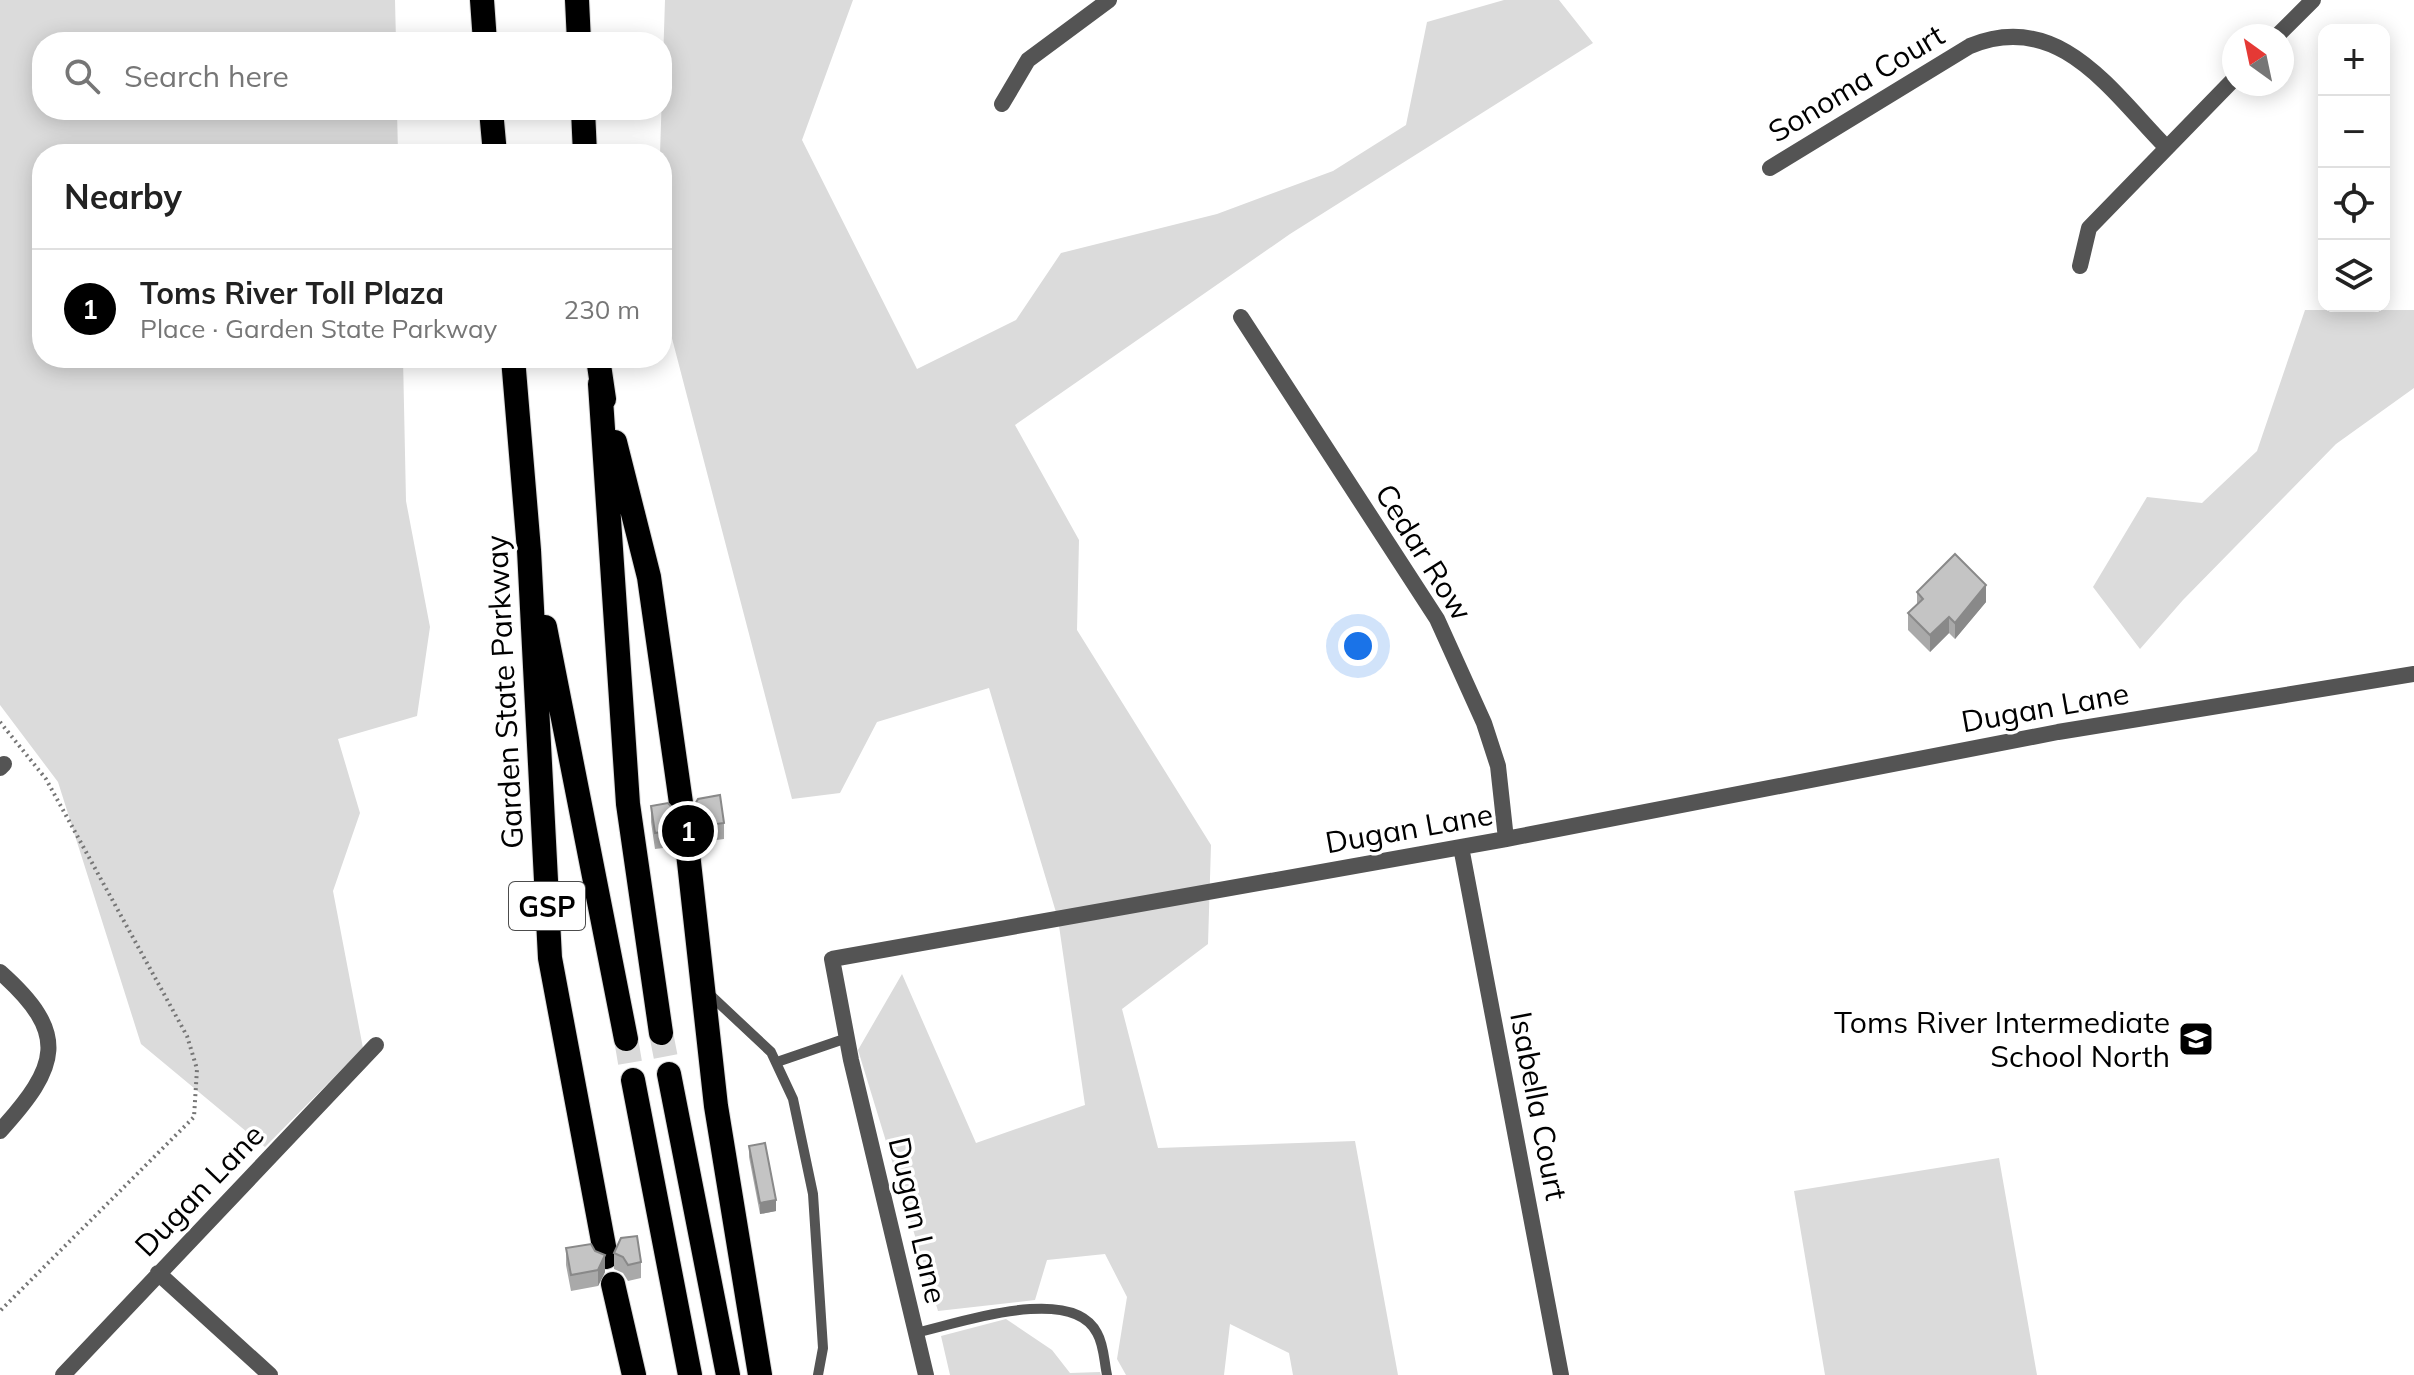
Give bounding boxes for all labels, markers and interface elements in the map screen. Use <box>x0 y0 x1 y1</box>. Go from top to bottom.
street label: Sonoma Court <box>1761 16 1951 150</box>
north arrow <box>2222 24 2294 96</box>
map controls <box>2318 24 2390 312</box>
button: + <box>2318 24 2390 96</box>
search box <box>32 32 672 120</box>
icon: search <box>60 54 104 98</box>
text: Search here <box>124 57 289 95</box>
button: − <box>2318 96 2390 168</box>
button: locate <box>2318 168 2390 240</box>
text: Nearby <box>64 175 182 218</box>
button: layers <box>2318 240 2390 312</box>
text: Toms River Toll Plaza <box>140 274 444 312</box>
text: 1 <box>82 293 98 326</box>
text: 230 m <box>564 293 640 326</box>
text: Place · Garden State Parkway <box>140 312 497 345</box>
street label: Cedar Row <box>1367 477 1481 627</box>
street label: Garden State Parkway <box>477 534 531 850</box>
your location <box>1338 626 1378 666</box>
street label: Dugan Lane <box>1958 674 2132 740</box>
street label: Dugan Lane <box>1322 795 1496 861</box>
pin: 1 <box>662 801 714 861</box>
road number: GSP <box>509 882 585 930</box>
place label: Toms River Intermediate School North <box>1834 1003 2170 1075</box>
street label: Isabella Court <box>1502 1009 1576 1203</box>
school or university icon: Toms River Intermediate School North <box>2177 1020 2215 1058</box>
street label: Dugan Lane <box>126 1116 272 1264</box>
street label: Dugan Lane <box>880 1133 956 1307</box>

